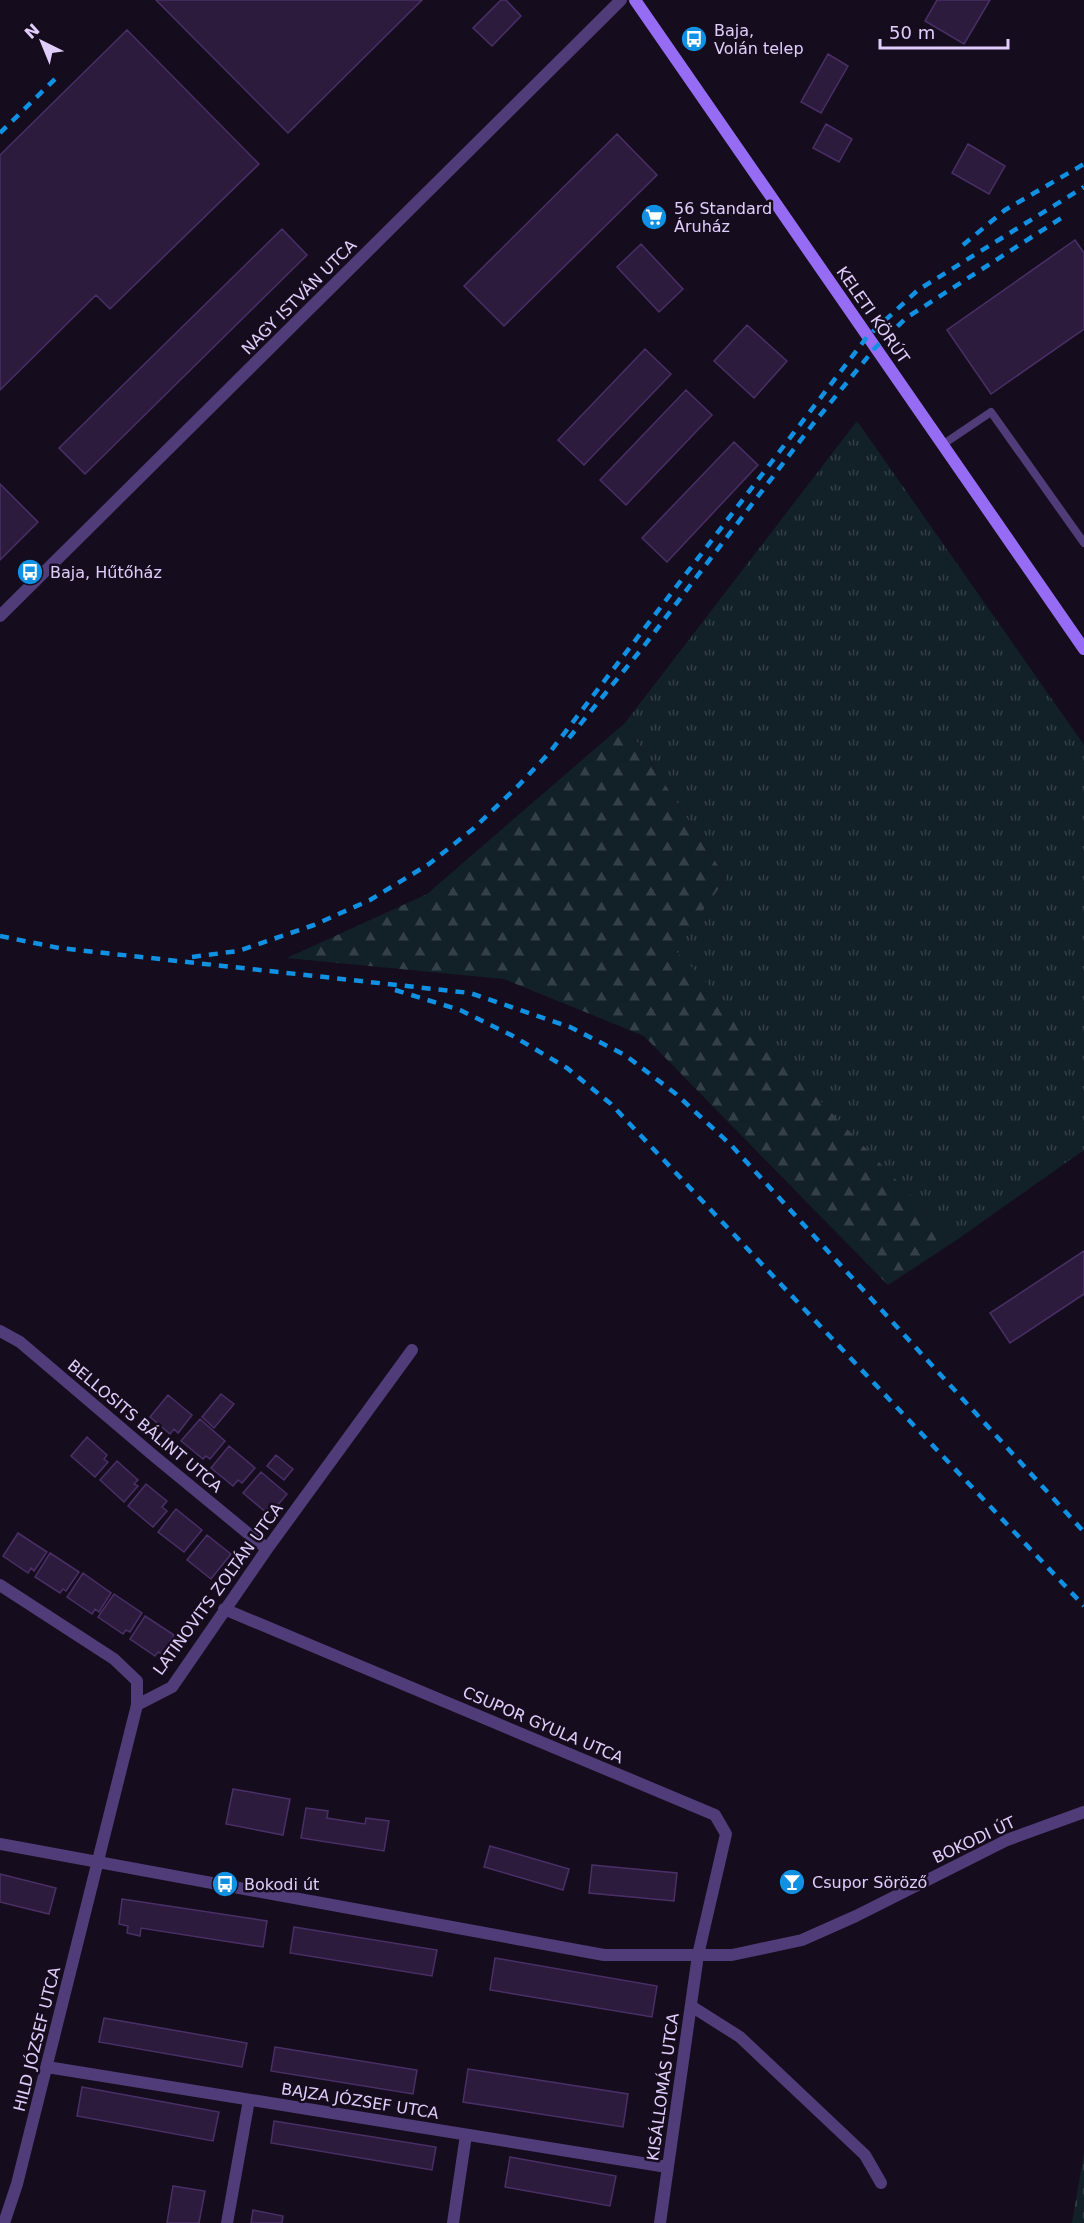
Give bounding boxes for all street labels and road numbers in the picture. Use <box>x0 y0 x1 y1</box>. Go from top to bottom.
street label: NAGY ISTVÁN UTCA <box>238 236 360 358</box>
street label: KELETI KÖRÚT <box>833 263 914 367</box>
street label: BELLOSITS BÁLINT UTCA <box>64 1356 226 1496</box>
street label: LATINOVITS ZOLTÁN UTCA <box>149 1499 287 1679</box>
street label: CSUPOR GYULA UTCA <box>460 1683 626 1767</box>
street label: BOKODI ÚT <box>930 1812 1019 1867</box>
street label: HILD JÓZSEF UTCA <box>10 1965 64 2113</box>
street label: KISÁLLOMÁS UTCA <box>643 2012 683 2162</box>
street label: BAJZA JÓZSEF UTCA <box>280 2079 440 2123</box>

